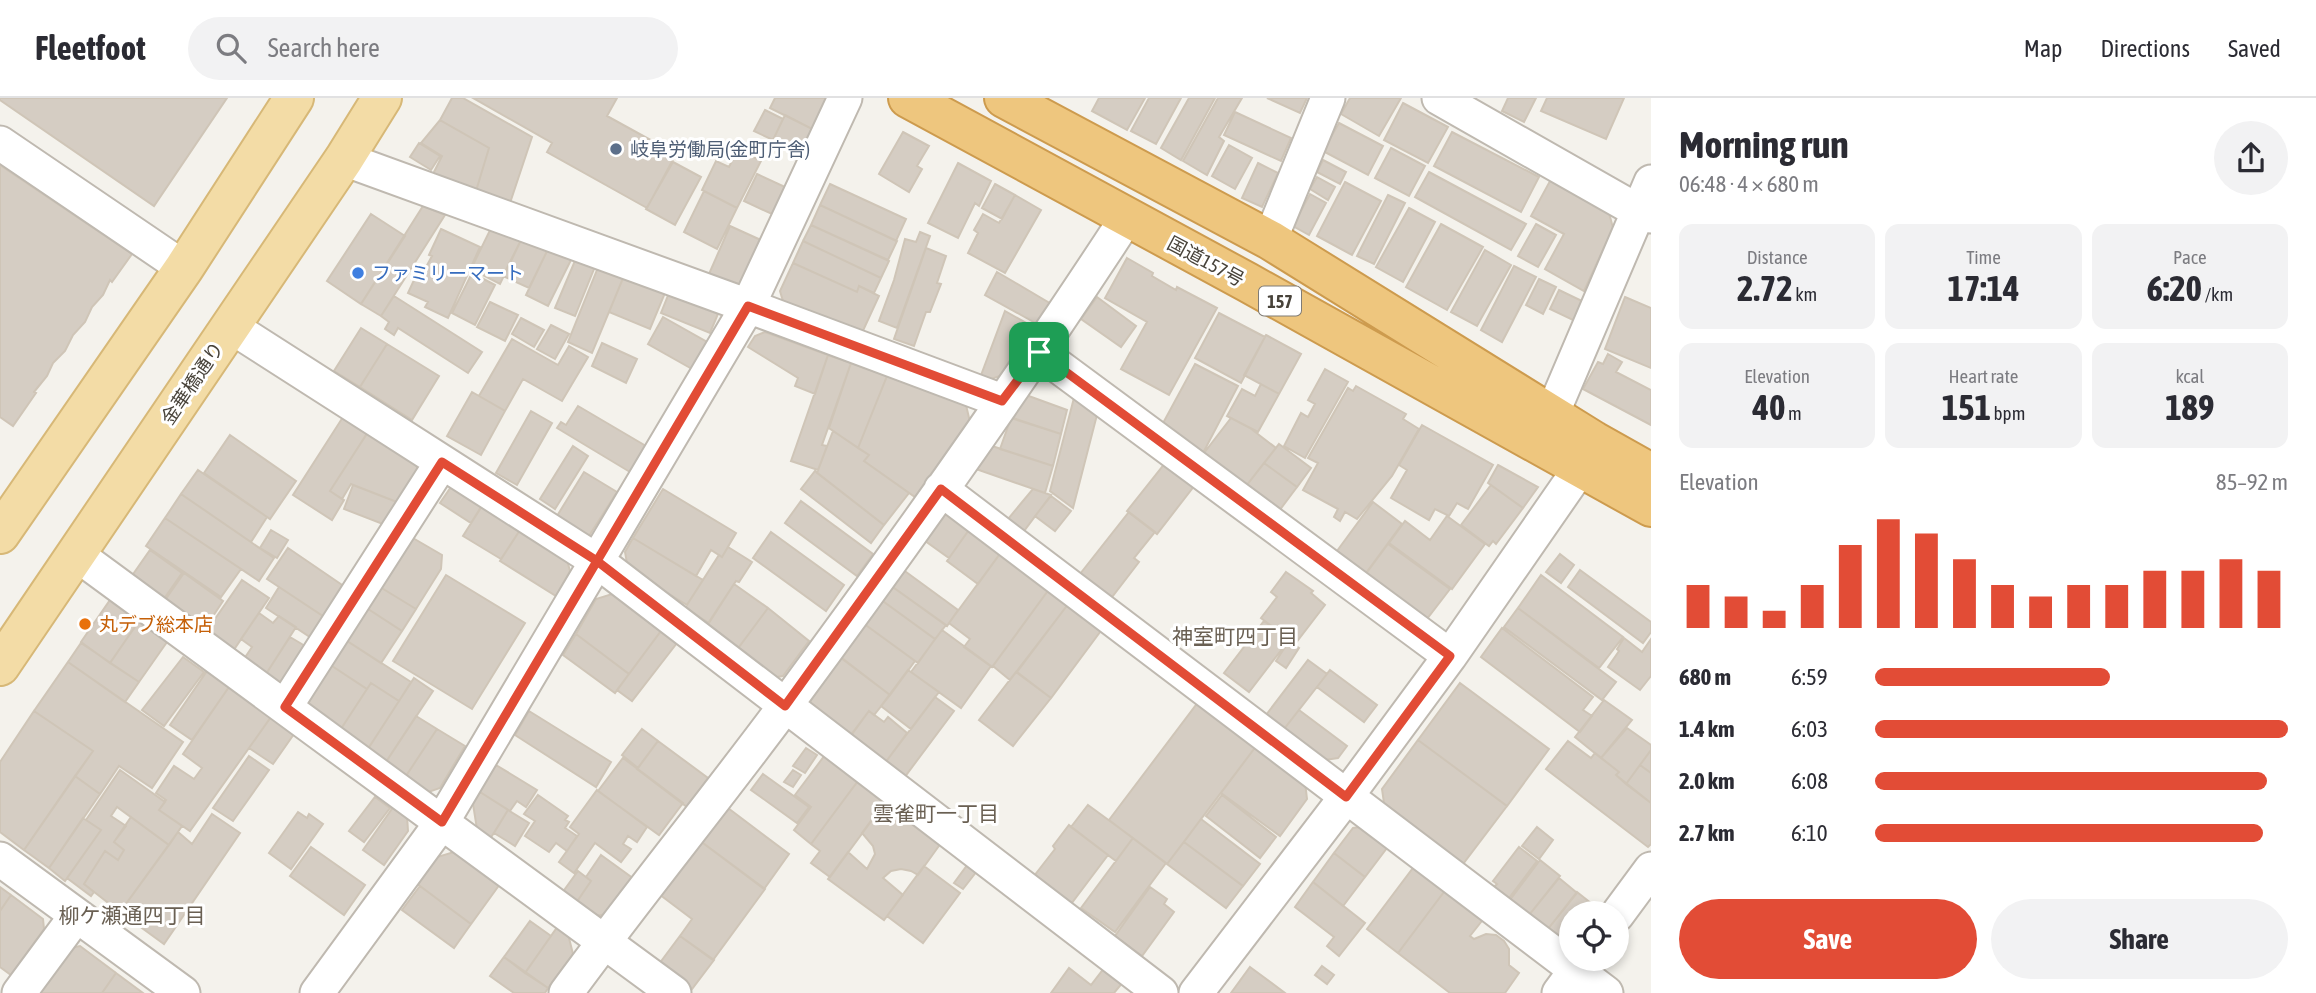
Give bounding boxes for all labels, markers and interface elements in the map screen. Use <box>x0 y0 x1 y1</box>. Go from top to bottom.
search box <box>188 17 678 80</box>
text: Fleetfoot <box>35 29 146 67</box>
icon: search <box>212 29 250 67</box>
text: Search here <box>268 33 380 63</box>
text: Map <box>2024 35 2062 62</box>
text: Directions <box>2100 35 2190 62</box>
text: Saved <box>2228 35 2281 62</box>
button: share <box>2214 121 2288 195</box>
text: Morning run <box>1679 123 1849 166</box>
place label: 岐阜労働局(金町庁舎) <box>630 138 810 160</box>
marker: 岐阜労働局(金町庁舎) <box>608 141 624 157</box>
text: 06:48 · 4 × 680 m <box>1679 171 1819 197</box>
street label: 国道157号 <box>1164 232 1248 290</box>
text: Distance <box>1747 246 1808 268</box>
text: Time <box>1966 246 2001 268</box>
text: Pace <box>2173 246 2207 268</box>
place label: ファミリーマート <box>372 262 524 284</box>
marker: ファミリーマート <box>350 265 366 281</box>
text: 2.72 <box>1737 268 1793 308</box>
text: 17:14 <box>1947 268 2020 308</box>
text: 6:20 <box>2146 268 2202 308</box>
text: km <box>1793 283 1817 305</box>
text: /km <box>2202 283 2233 305</box>
road number: 157 <box>1259 286 1301 316</box>
pin <box>1009 322 1069 382</box>
icon: arrive <box>1020 333 1058 371</box>
street label: 金華橋通り <box>156 337 228 429</box>
text: Elevation <box>1744 365 1810 387</box>
text: Heart rate <box>1949 365 2018 387</box>
text: kcal <box>2175 365 2204 387</box>
text: 40 <box>1753 387 1785 427</box>
text: 151 <box>1942 387 1991 427</box>
text: 189 <box>2165 387 2215 427</box>
text: m <box>1785 402 1802 424</box>
text: bpm <box>1991 402 2025 424</box>
text: Elevation <box>1679 469 1759 495</box>
text: 85–92 m <box>2216 469 2288 495</box>
place label: 丸デブ総本店 <box>99 613 213 635</box>
marker: 丸デブ総本店 <box>77 616 93 632</box>
district label: 神室町四丁目 <box>1172 624 1298 648</box>
text: 680 m <box>1679 664 1731 690</box>
text: 6:59 <box>1791 664 1828 690</box>
text: 1.4 km <box>1679 716 1735 742</box>
text: 6:03 <box>1791 716 1828 742</box>
text: 2.0 km <box>1679 768 1735 794</box>
text: 6:08 <box>1791 768 1828 794</box>
district label: 雲雀町一丁目 <box>873 801 999 825</box>
text: 2.7 km <box>1679 820 1735 846</box>
text: 6:10 <box>1791 820 1828 846</box>
button: Save <box>1679 899 1977 979</box>
button: Share <box>1991 899 2288 979</box>
map controls <box>1559 901 1629 971</box>
button: locate <box>1559 901 1629 971</box>
district label: 柳ケ瀬通四丁目 <box>59 903 206 927</box>

